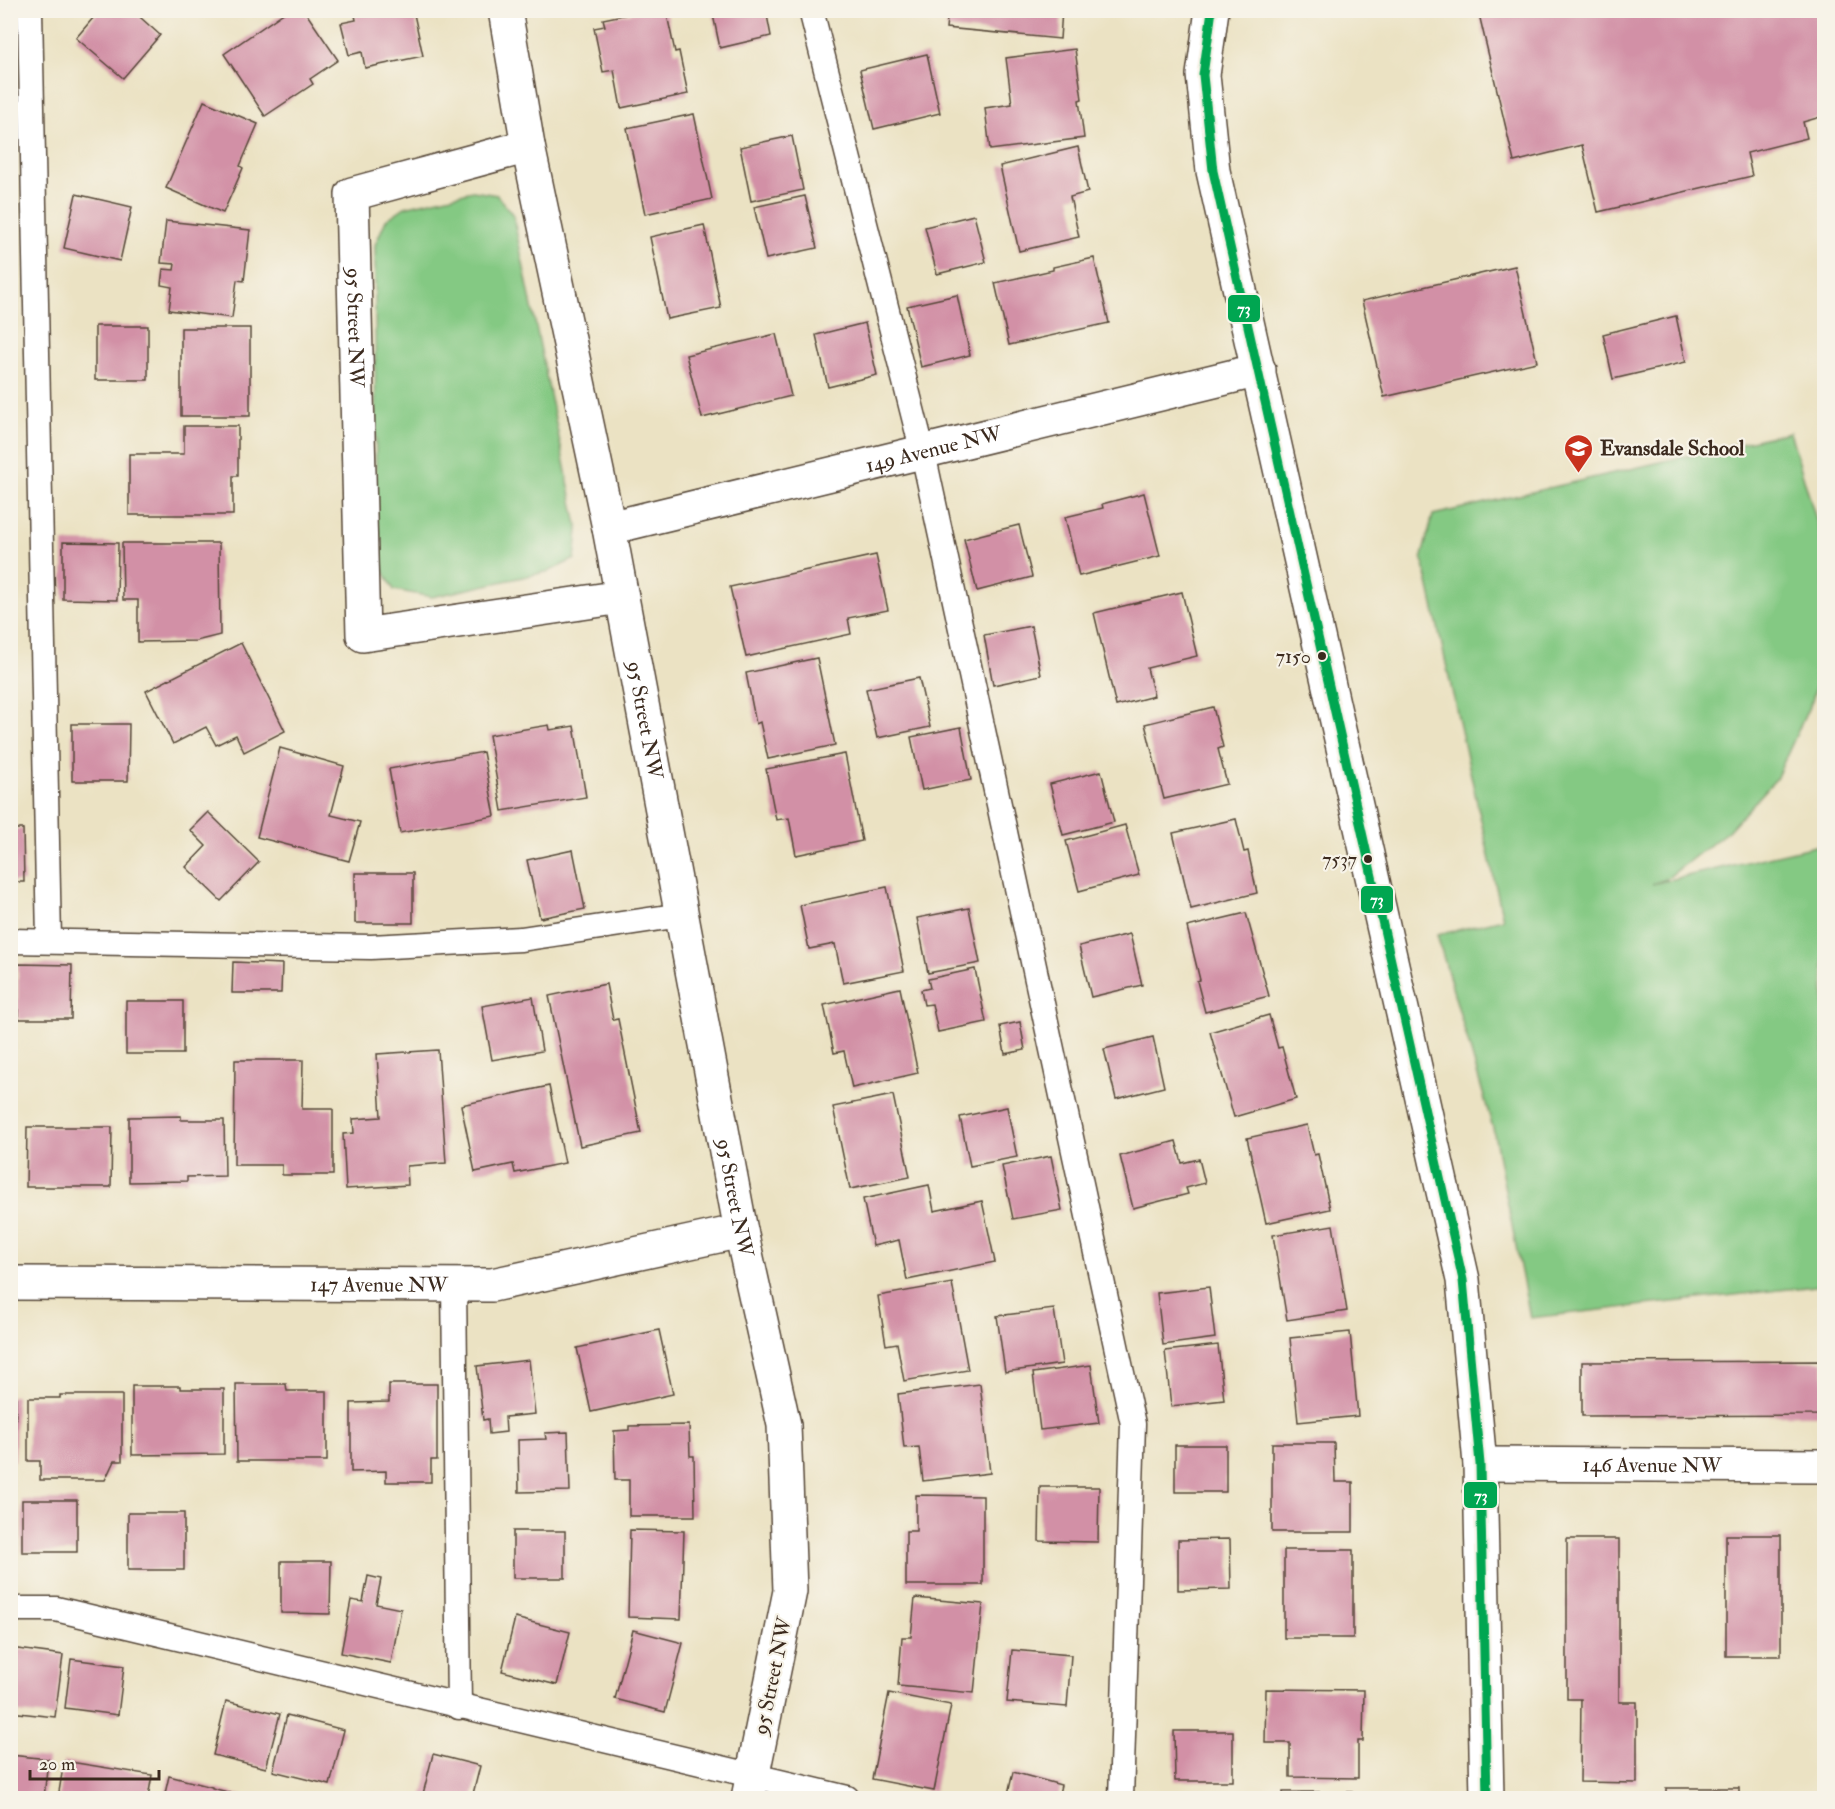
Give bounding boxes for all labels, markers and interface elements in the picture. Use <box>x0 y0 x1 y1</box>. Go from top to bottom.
street label: 95 Street NW <box>340 265 370 388</box>
line badge: 73 <box>1227 294 1261 323</box>
text: 73 <box>1237 299 1251 319</box>
street label: 149 Avenue NW <box>863 419 1005 479</box>
school or university icon: Evansdale School <box>1563 432 1595 474</box>
place label: Evansdale School <box>1600 435 1745 462</box>
place label: 7150 <box>1276 644 1311 669</box>
marker: 7150 <box>1316 650 1328 662</box>
street label: 95 Street NW <box>620 657 670 782</box>
place label: 7537 <box>1322 847 1357 872</box>
marker: 7537 <box>1362 853 1374 865</box>
line badge: 73 <box>1360 885 1394 914</box>
text: 73 <box>1370 890 1384 910</box>
street label: 95 Street NW <box>710 1135 760 1260</box>
street label: 147 Avenue NW <box>310 1271 449 1298</box>
street label: 146 Avenue NW <box>1582 1451 1722 1479</box>
line badge: 73 <box>1463 1481 1498 1509</box>
text: 73 <box>1474 1486 1488 1506</box>
street label: 95 Street NW <box>747 1614 799 1739</box>
scale bar <box>30 1743 159 1781</box>
text: 20 m <box>39 1753 75 1776</box>

